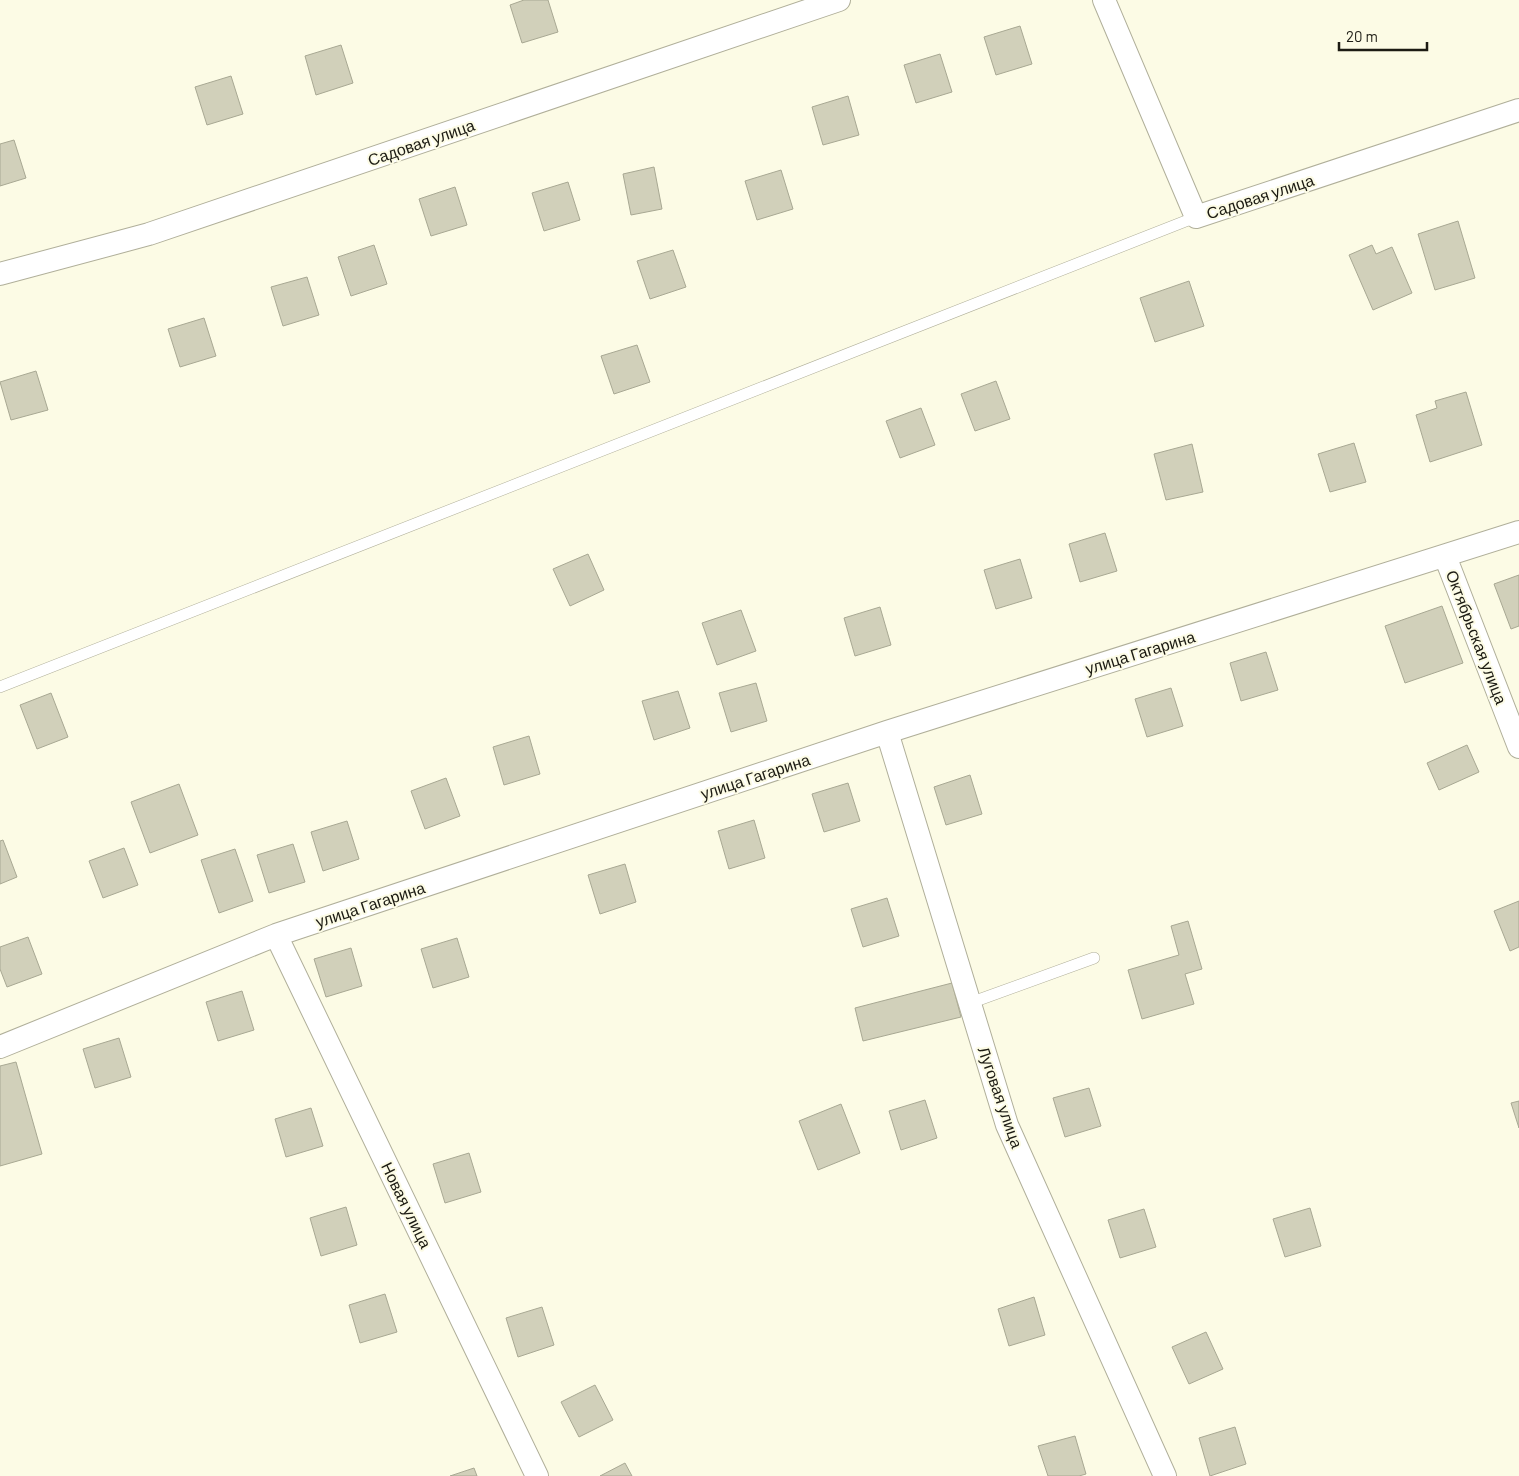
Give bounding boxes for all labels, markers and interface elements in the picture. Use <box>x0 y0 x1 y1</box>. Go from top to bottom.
scale bar <box>1339 20 1426 52</box>
text: 20 m <box>1346 27 1378 45</box>
street label: Садовая улица <box>365 115 477 169</box>
street label: Садовая улица <box>1204 170 1316 222</box>
street label: Октябрьская улица <box>1443 567 1511 707</box>
street label: улица Гагарина <box>1083 626 1197 678</box>
street label: улица Гагарина <box>698 749 812 803</box>
street label: улица Гагарина <box>313 877 427 931</box>
street label: Луговая улица <box>975 1044 1027 1150</box>
street label: Новая улица <box>378 1159 436 1251</box>

